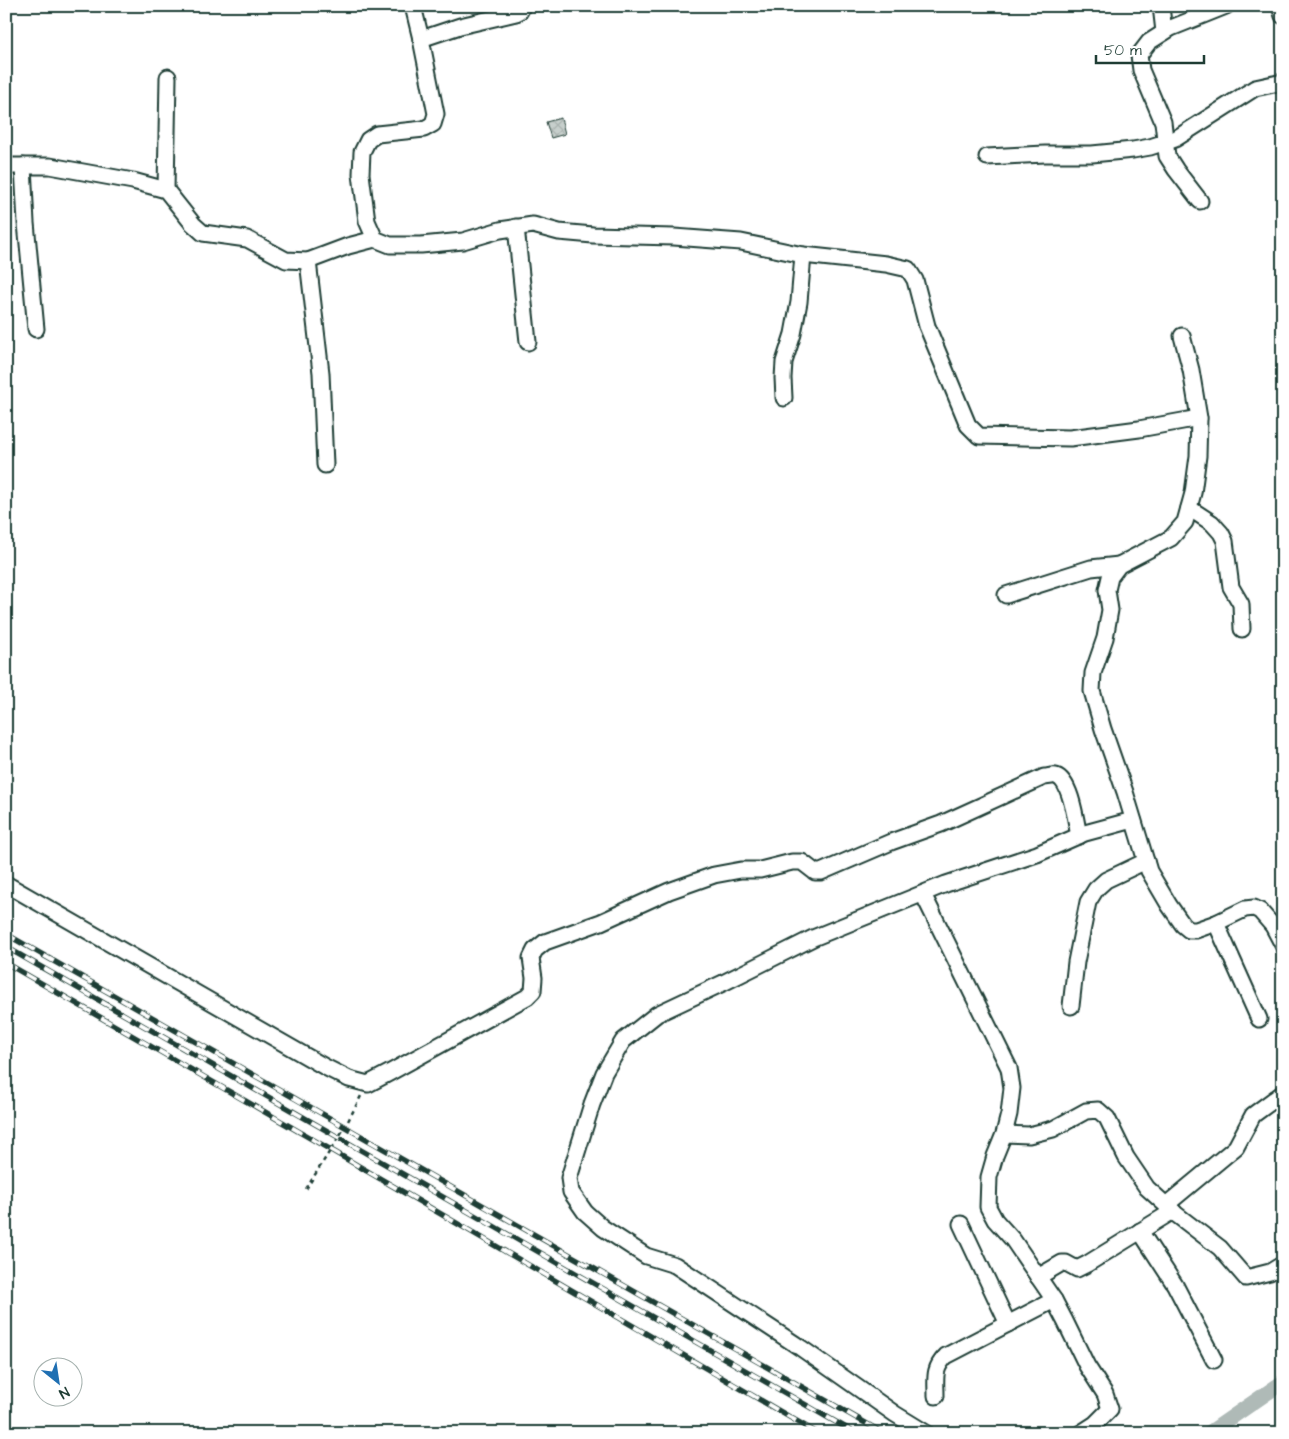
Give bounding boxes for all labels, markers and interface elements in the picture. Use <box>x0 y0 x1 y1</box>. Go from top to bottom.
scale bar <box>1096 32 1204 64</box>
text: 50 m <box>1104 40 1142 61</box>
north arrow <box>32 1356 82 1406</box>
text: N <box>55 1382 73 1403</box>

